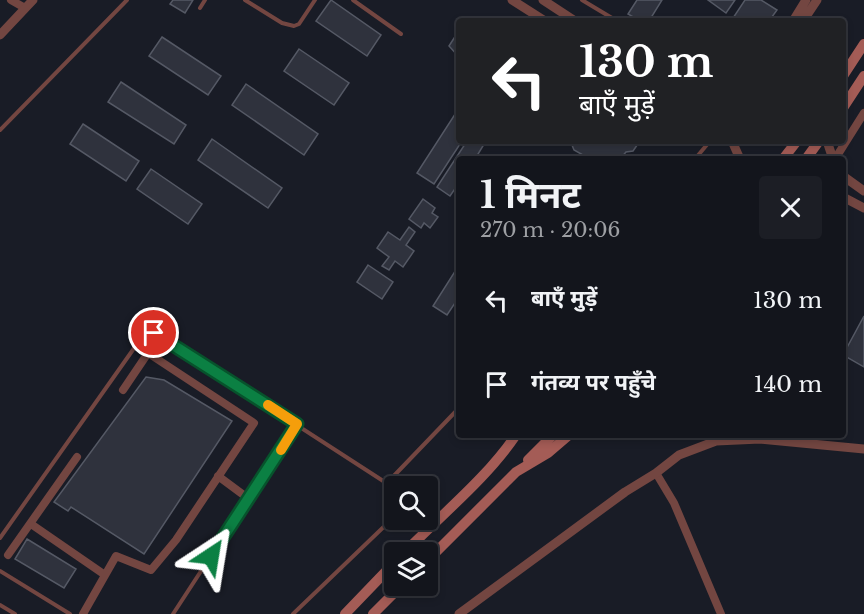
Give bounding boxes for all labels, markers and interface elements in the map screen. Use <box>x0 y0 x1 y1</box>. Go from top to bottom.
text: 130 m <box>579 36 713 88</box>
icon: left <box>480 42 558 120</box>
text: बाएँ मुड़ें <box>579 88 655 121</box>
text: 1 मिनट <box>480 173 581 218</box>
button: close <box>759 176 822 239</box>
text: 270 m · 20:06 <box>480 218 620 242</box>
icon: left <box>480 284 513 317</box>
text: बाएँ मुड़ें <box>531 285 597 312</box>
text: 130 m <box>753 287 822 314</box>
pin <box>128 307 179 358</box>
icon: arrive <box>137 316 170 349</box>
icon: arrive <box>480 368 513 401</box>
text: गंतव्य पर पहुँचे <box>531 369 656 396</box>
text: 140 m <box>754 371 822 398</box>
map controls <box>384 476 438 596</box>
button: search <box>384 476 438 530</box>
position arrow <box>179 524 243 588</box>
button: layers <box>384 542 438 596</box>

